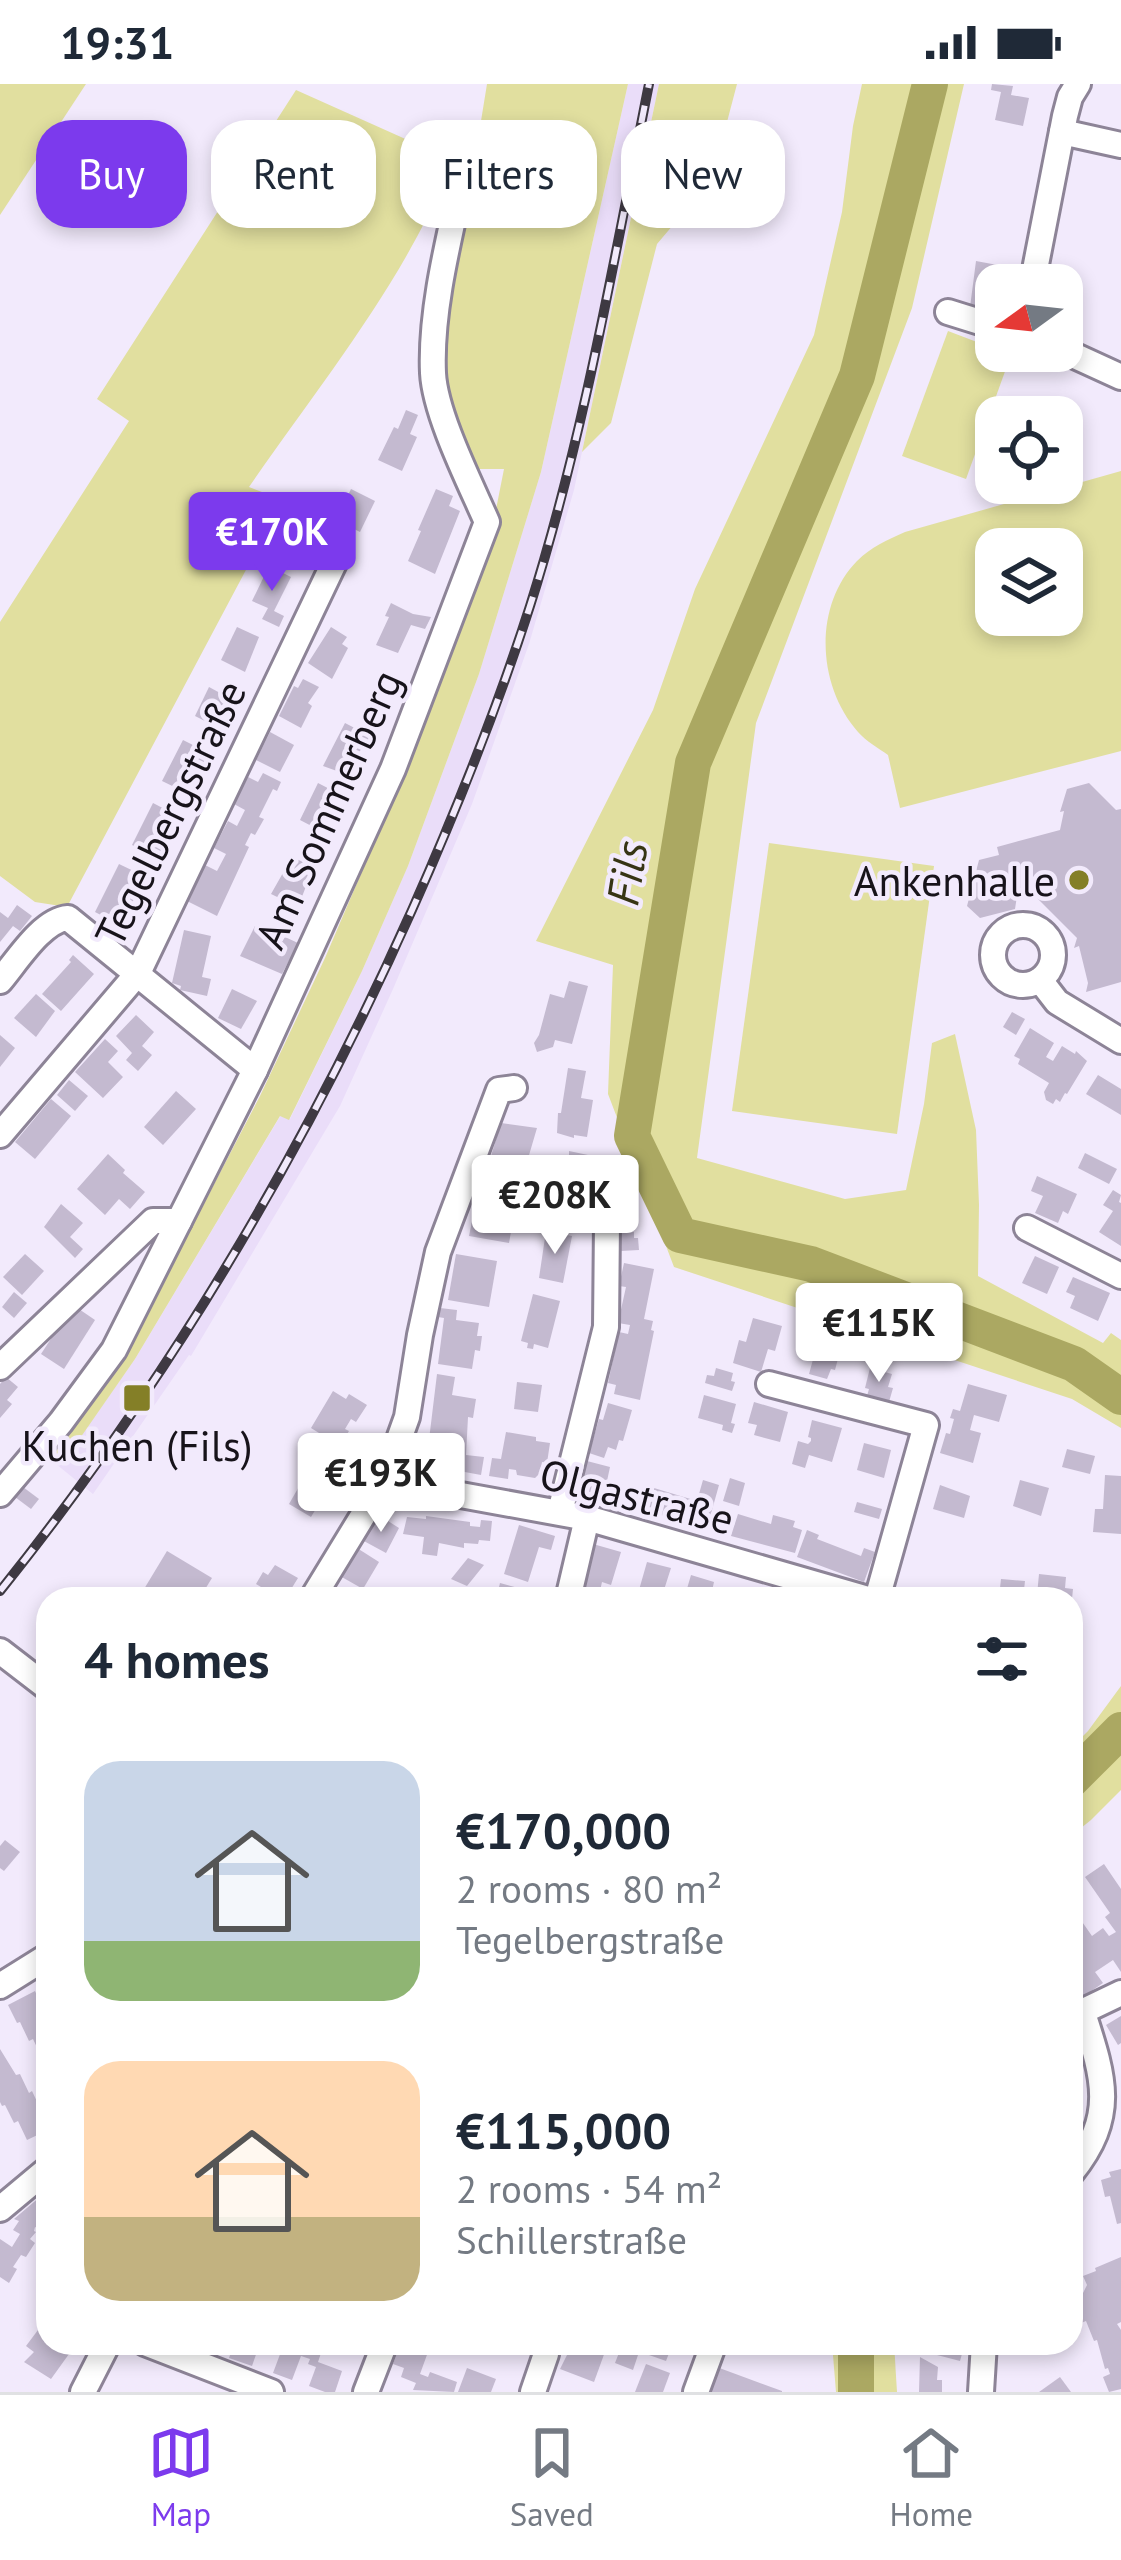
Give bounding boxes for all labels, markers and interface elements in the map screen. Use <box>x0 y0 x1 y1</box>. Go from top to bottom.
text: 19:31 <box>60 13 174 71</box>
chip: Buy <box>36 120 187 228</box>
chip: Rent <box>211 120 376 228</box>
chip: Filters <box>400 120 597 228</box>
chip: New <box>621 120 785 228</box>
north arrow <box>975 264 1083 372</box>
map controls <box>975 264 1083 636</box>
button: locate <box>975 396 1083 504</box>
pin: €170K <box>188 492 356 594</box>
text: €170K <box>216 505 328 556</box>
button: layers <box>975 528 1083 636</box>
street label: Am Sommerberg <box>242 661 414 957</box>
street label: Tegelbergstraße <box>82 671 258 955</box>
water label: Fils <box>592 837 660 909</box>
place label: Ankenhalle <box>854 853 1055 908</box>
marker: Ankenhalle <box>1066 867 1092 893</box>
pin: €208K <box>471 1155 639 1257</box>
text: €208K <box>499 1168 611 1219</box>
pin: €115K <box>795 1283 963 1385</box>
text: €115K <box>823 1296 935 1347</box>
marker: Kuchen (Fils) <box>121 1382 153 1414</box>
place label: Kuchen (Fils) <box>22 1418 252 1473</box>
pin: €193K <box>297 1433 465 1535</box>
street label: Olgastraße <box>534 1445 740 1547</box>
text: €193K <box>325 1446 437 1497</box>
text: 4 homes <box>84 1626 270 1692</box>
icon: filters <box>969 1626 1035 1692</box>
text: €170,000 <box>456 1797 671 1863</box>
icon: home <box>180 1809 324 1953</box>
text: 2 rooms · 80 m² <box>456 1863 722 1914</box>
text: Tegelbergstraße <box>456 1914 724 1965</box>
text: €115,000 <box>456 2097 671 2163</box>
icon: home <box>180 2109 324 2253</box>
text: 2 rooms · 54 m² <box>456 2163 722 2214</box>
text: Schillerstraße <box>456 2214 687 2265</box>
tab: Map <box>148 2420 214 2535</box>
tab: Saved <box>510 2420 594 2535</box>
tab: Home <box>890 2420 973 2535</box>

